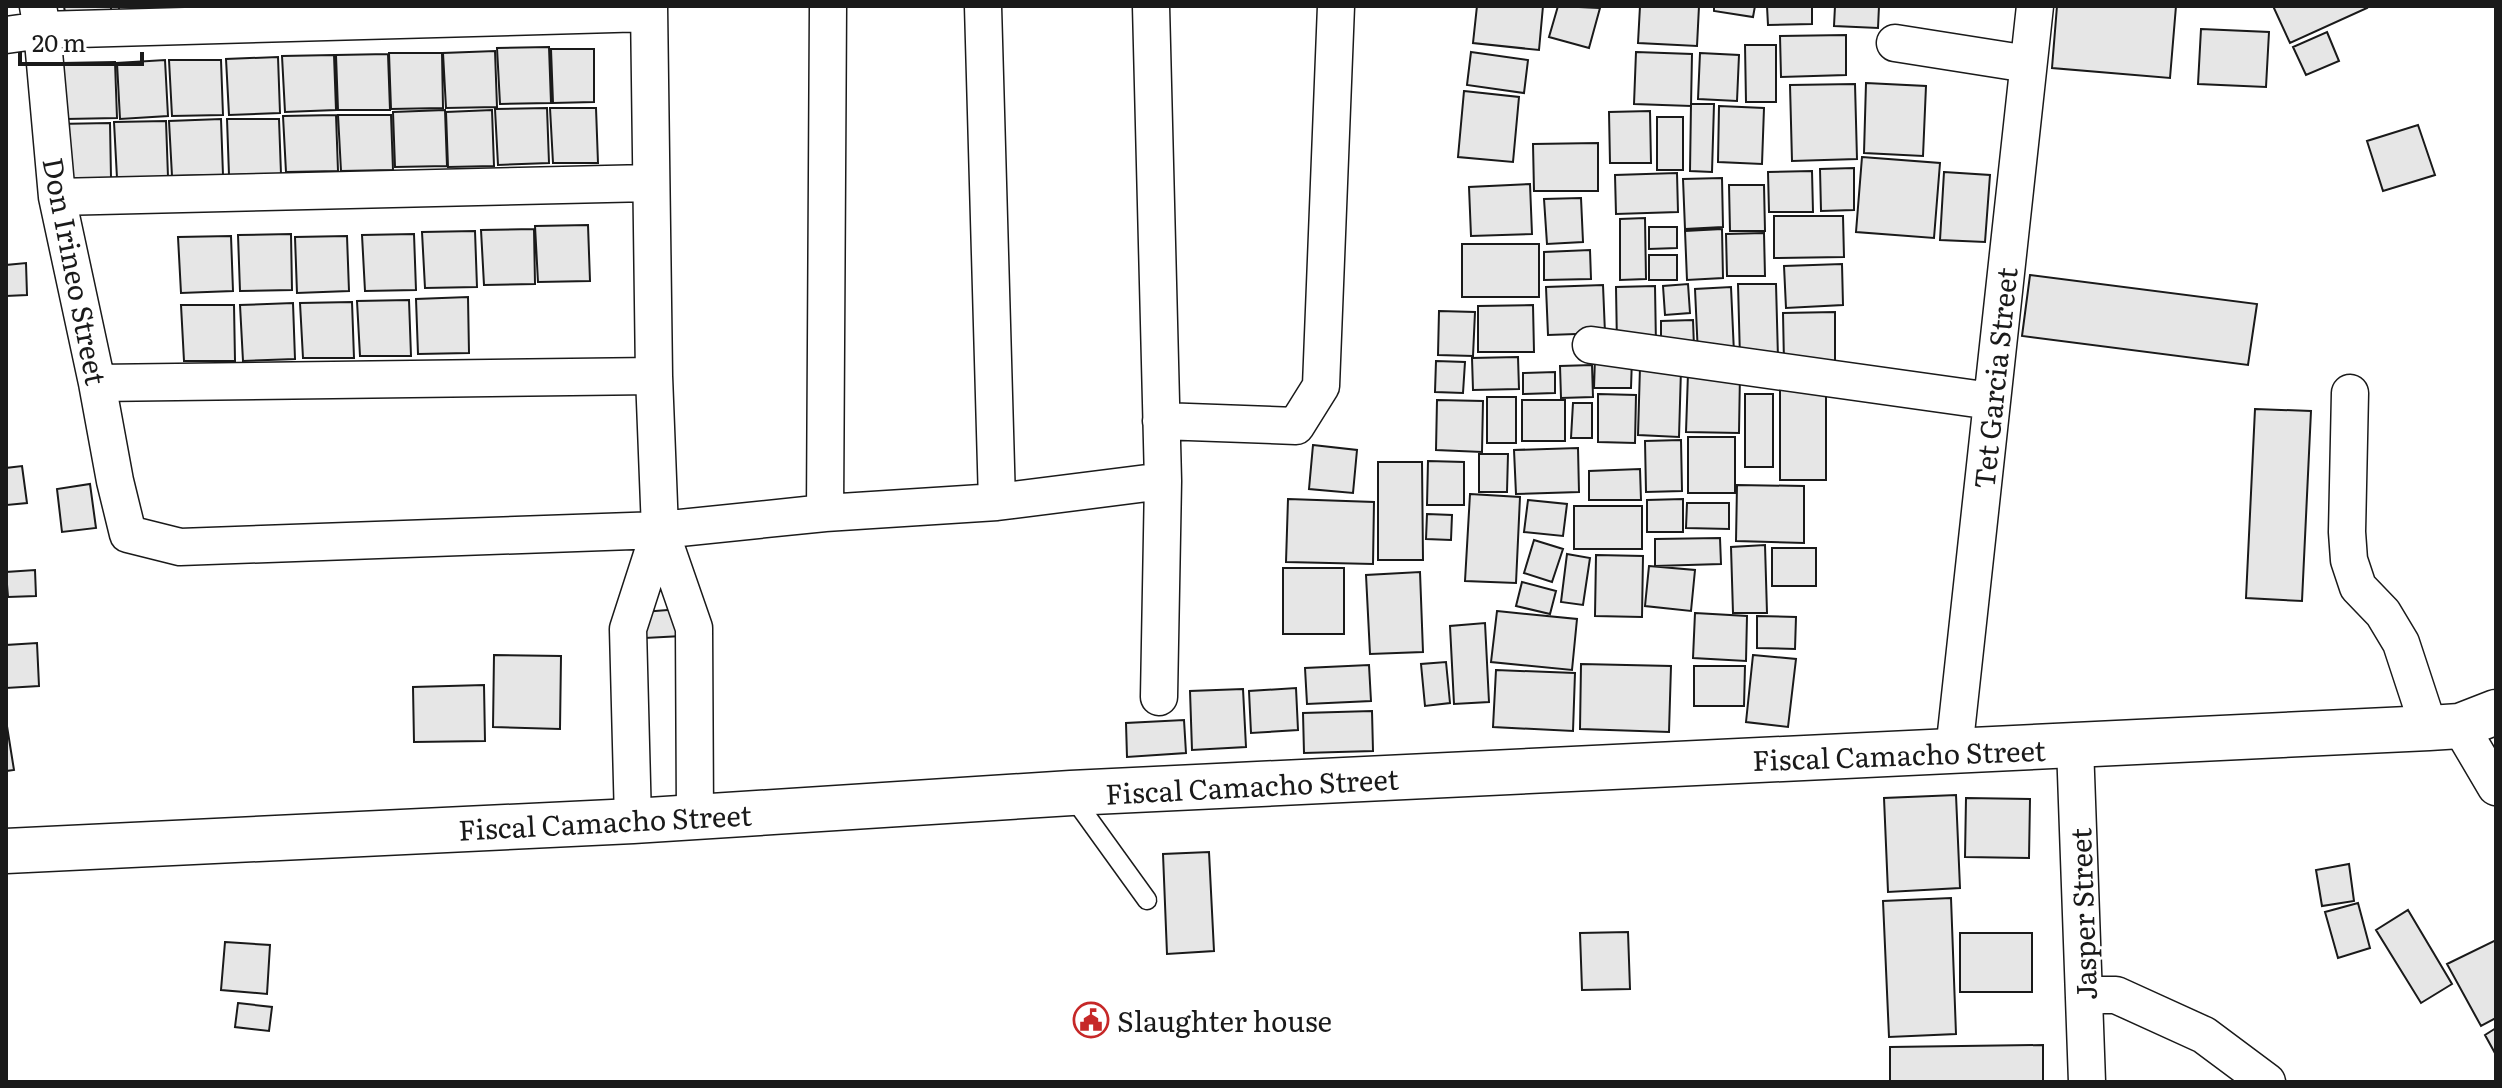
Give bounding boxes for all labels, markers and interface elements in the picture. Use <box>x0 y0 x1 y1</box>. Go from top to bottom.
scale bar <box>20 16 142 66</box>
text: 20 m <box>32 24 86 59</box>
street label: Don Irineo Street <box>33 154 119 389</box>
street label: Tet Garcia Street <box>1961 264 2027 491</box>
street label: Fiscal Camacho Street <box>1752 728 2047 780</box>
street label: Fiscal Camacho Street <box>1104 756 1400 814</box>
street label: Fiscal Camacho Street <box>457 792 753 850</box>
street label: Jasper Street <box>2058 826 2106 1001</box>
place label: Slaughter house <box>1117 999 1332 1041</box>
public building icon: Slaughter house <box>1072 1001 1110 1039</box>

